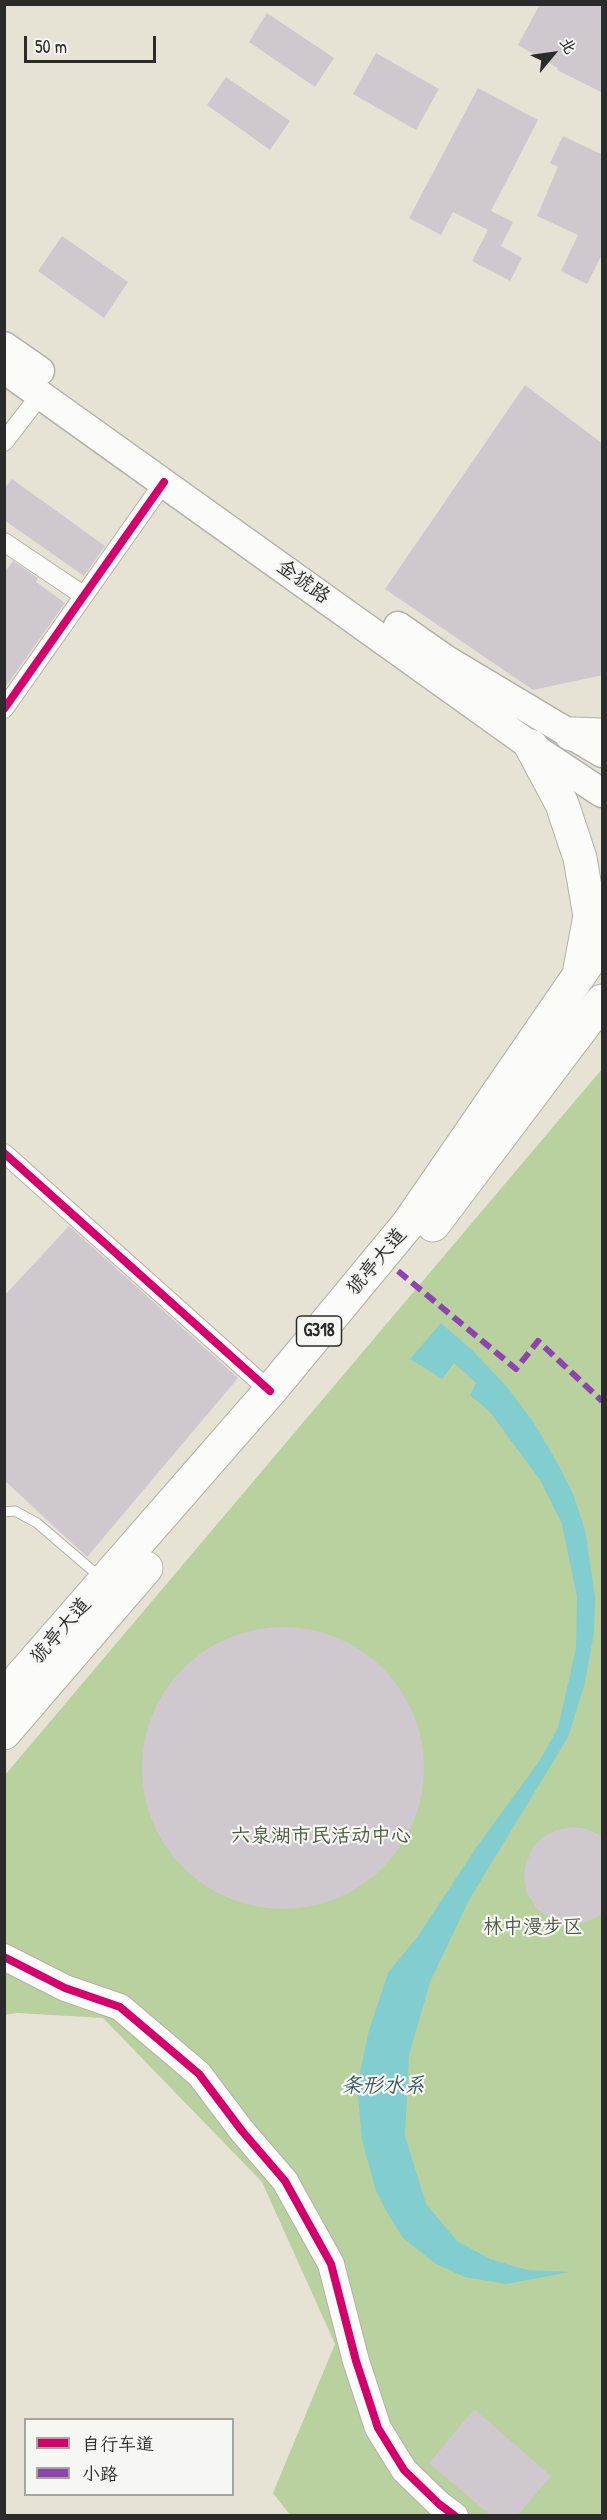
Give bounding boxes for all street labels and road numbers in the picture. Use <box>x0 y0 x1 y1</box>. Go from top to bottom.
street label: 金猇路 <box>272 555 334 609</box>
street label: 猇亭大道 <box>342 1224 412 1300</box>
road number: G318 <box>296 1316 342 1346</box>
street label: 猇亭大道 <box>26 1593 96 1669</box>

